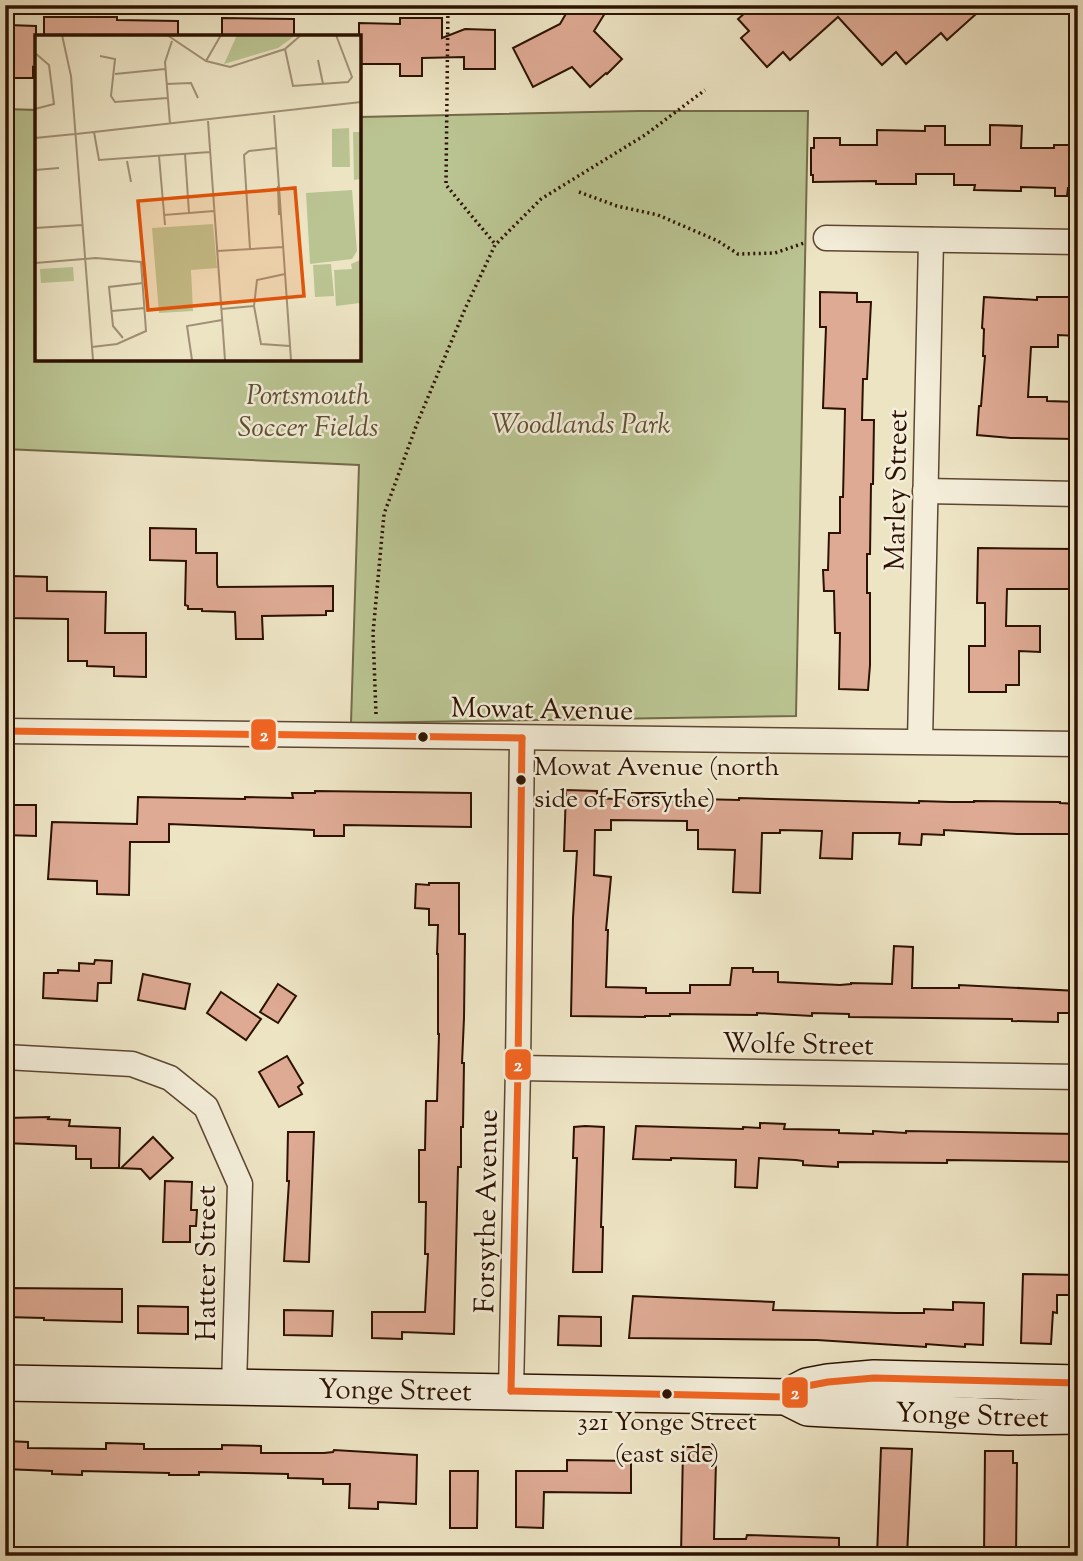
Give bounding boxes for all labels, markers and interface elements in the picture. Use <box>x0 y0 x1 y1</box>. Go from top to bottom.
inset map <box>35 35 360 360</box>
park label: Portsmouth Soccer Fields <box>238 377 378 449</box>
park label: Woodlands Park <box>492 406 671 446</box>
street label: Marley Street <box>877 409 919 571</box>
street label: Mowat Avenue <box>450 689 634 733</box>
line badge: 2 <box>250 718 277 751</box>
text: 2 <box>260 723 269 750</box>
unlabelled marker <box>416 730 430 744</box>
place label: Mowat Avenue (north side of Forsythe) <box>534 750 779 819</box>
marker: Mowat Avenue (north side of Forsythe) <box>514 773 528 787</box>
street label: Wolfe Street <box>722 1025 875 1067</box>
line badge: 2 <box>504 1048 532 1081</box>
text: 2 <box>514 1053 523 1080</box>
street label: Forsythe Avenue <box>466 1109 510 1313</box>
street label: Hatter Street <box>188 1185 228 1341</box>
street label: Yonge Street <box>318 1371 473 1413</box>
line badge: 2 <box>781 1376 809 1409</box>
text: 2 <box>791 1381 800 1408</box>
marker: 321 Yonge Street (east side) <box>660 1387 674 1401</box>
street label: Yonge Street <box>894 1394 1050 1440</box>
place label: 321 Yonge Street (east side) <box>577 1405 757 1474</box>

